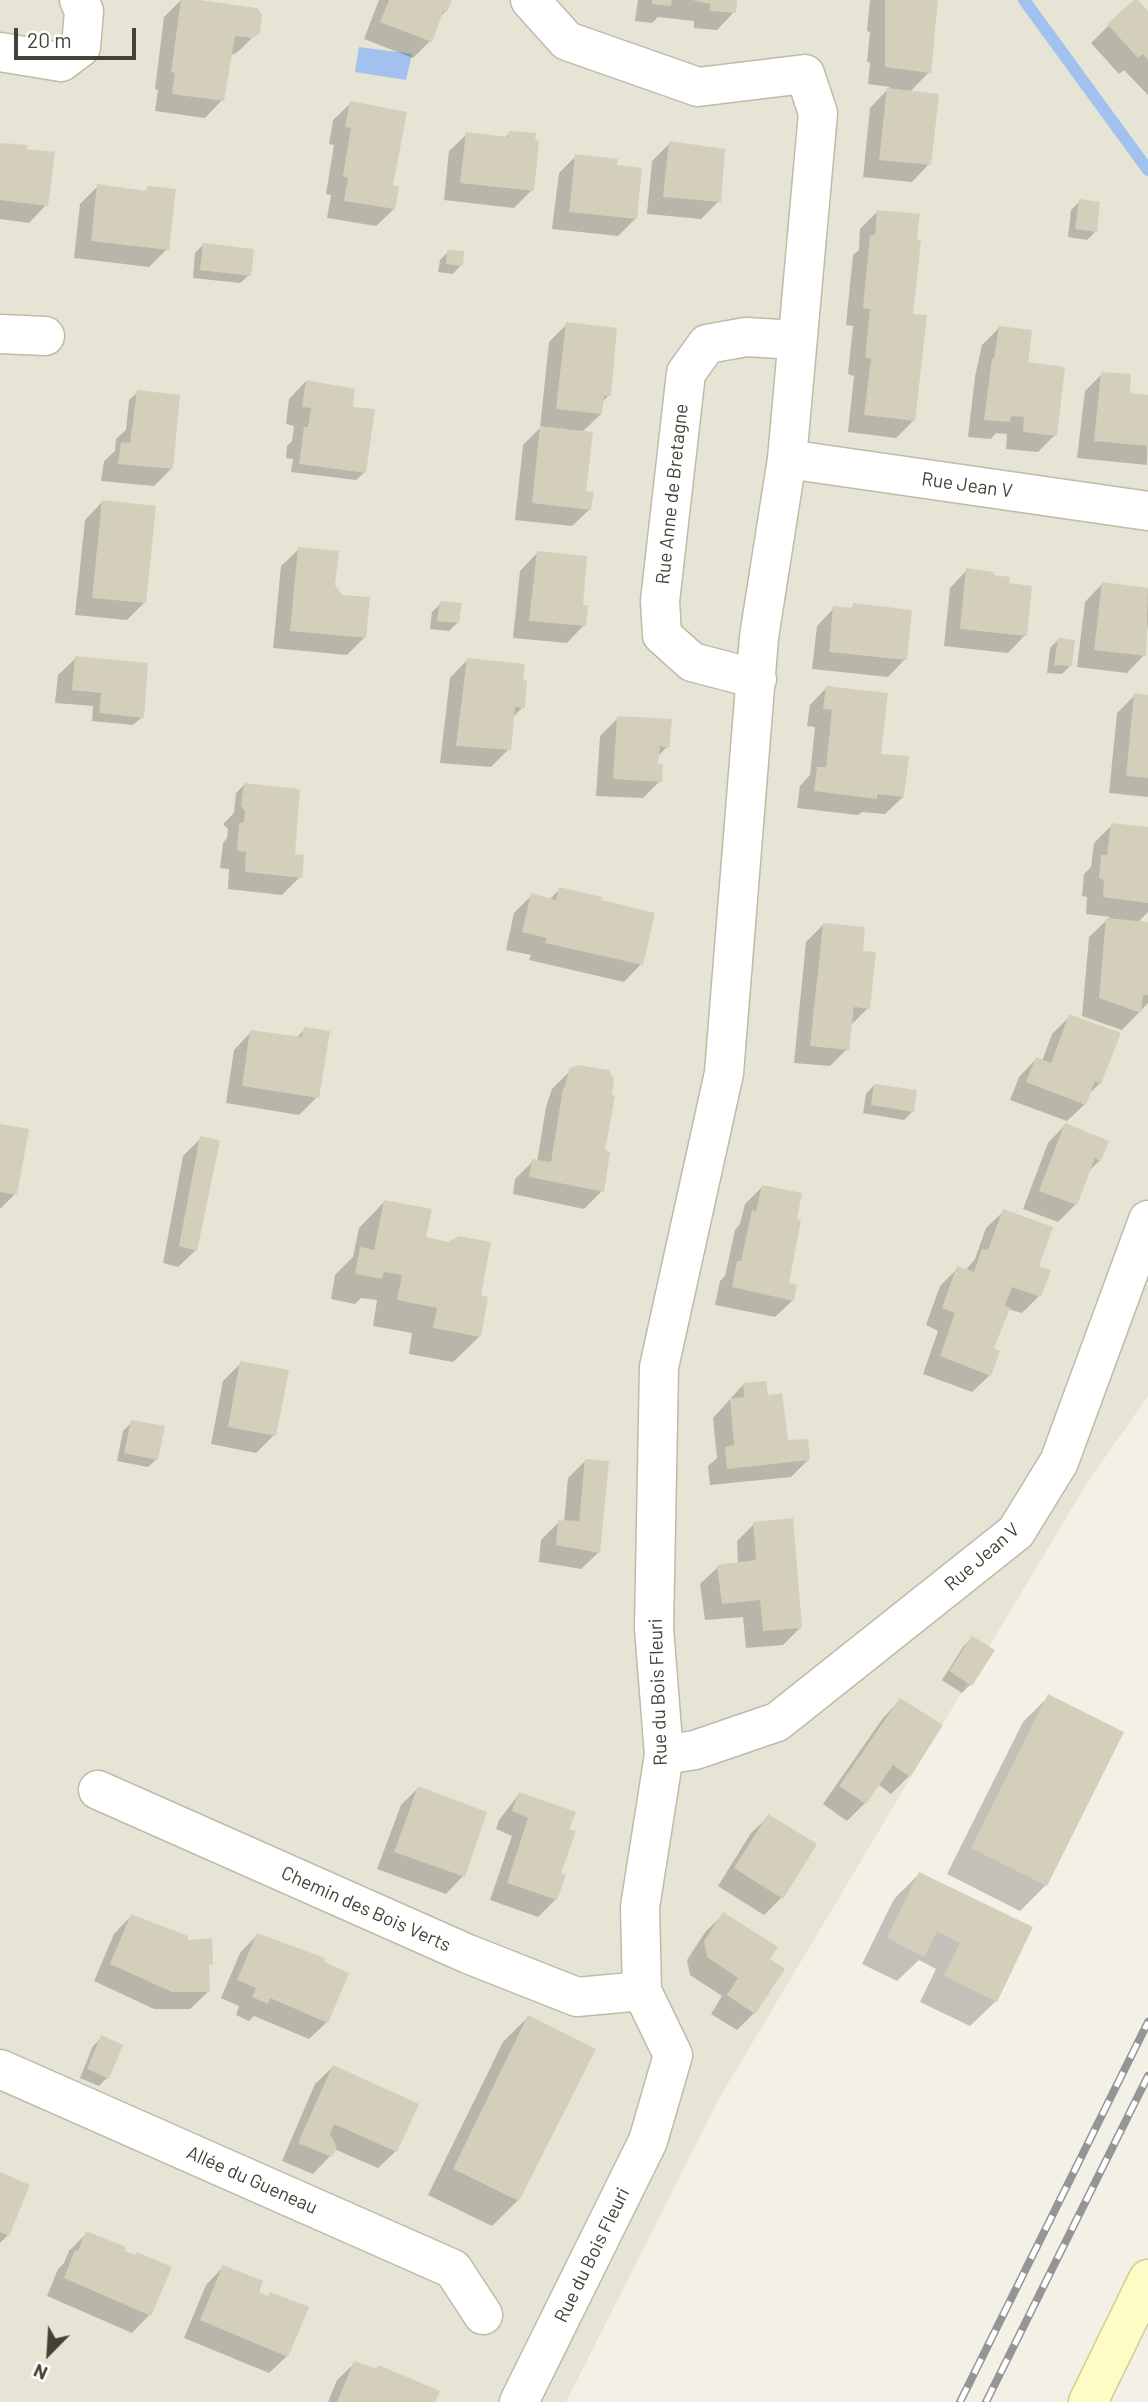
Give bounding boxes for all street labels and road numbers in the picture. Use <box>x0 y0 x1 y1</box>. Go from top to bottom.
street label: Rue Anne de Bretagne <box>651 403 693 585</box>
street label: Rue Jean V <box>920 467 1014 503</box>
street label: Rue Jean V <box>940 1518 1024 1596</box>
street label: Rue du Bois Fleuri <box>644 1618 672 1766</box>
street label: Chemin des Bois Verts <box>278 1861 454 1957</box>
street label: Allée du Gueneau <box>183 2141 321 2219</box>
street label: Rue du Bois Fleuri <box>549 2184 635 2326</box>

